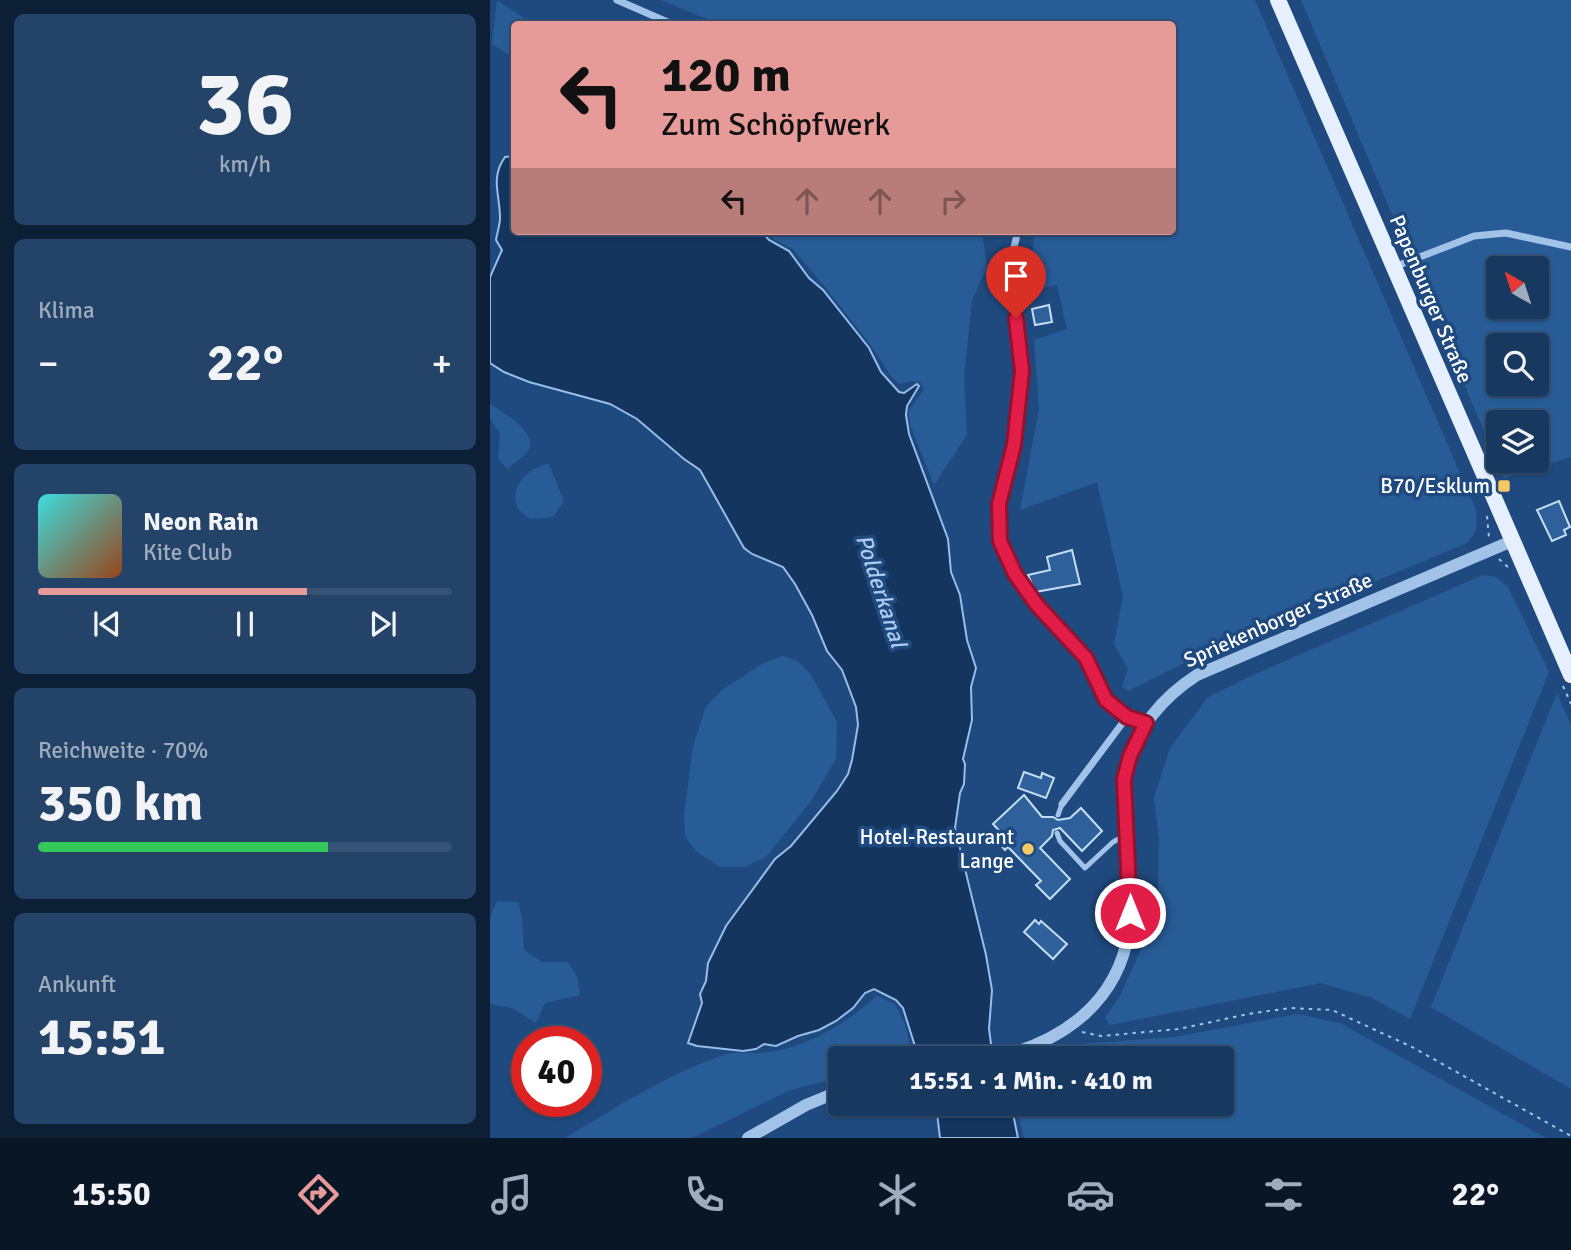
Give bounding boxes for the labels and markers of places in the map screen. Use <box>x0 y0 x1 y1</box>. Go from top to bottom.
pin <box>986 246 1046 318</box>
place label: B70/Esklum <box>1380 473 1490 499</box>
marker: B70/Esklum <box>1496 478 1512 494</box>
place label: Hotel-Restaurant Lange <box>860 824 1014 874</box>
marker: Hotel-Restaurant Lange <box>1020 841 1036 857</box>

